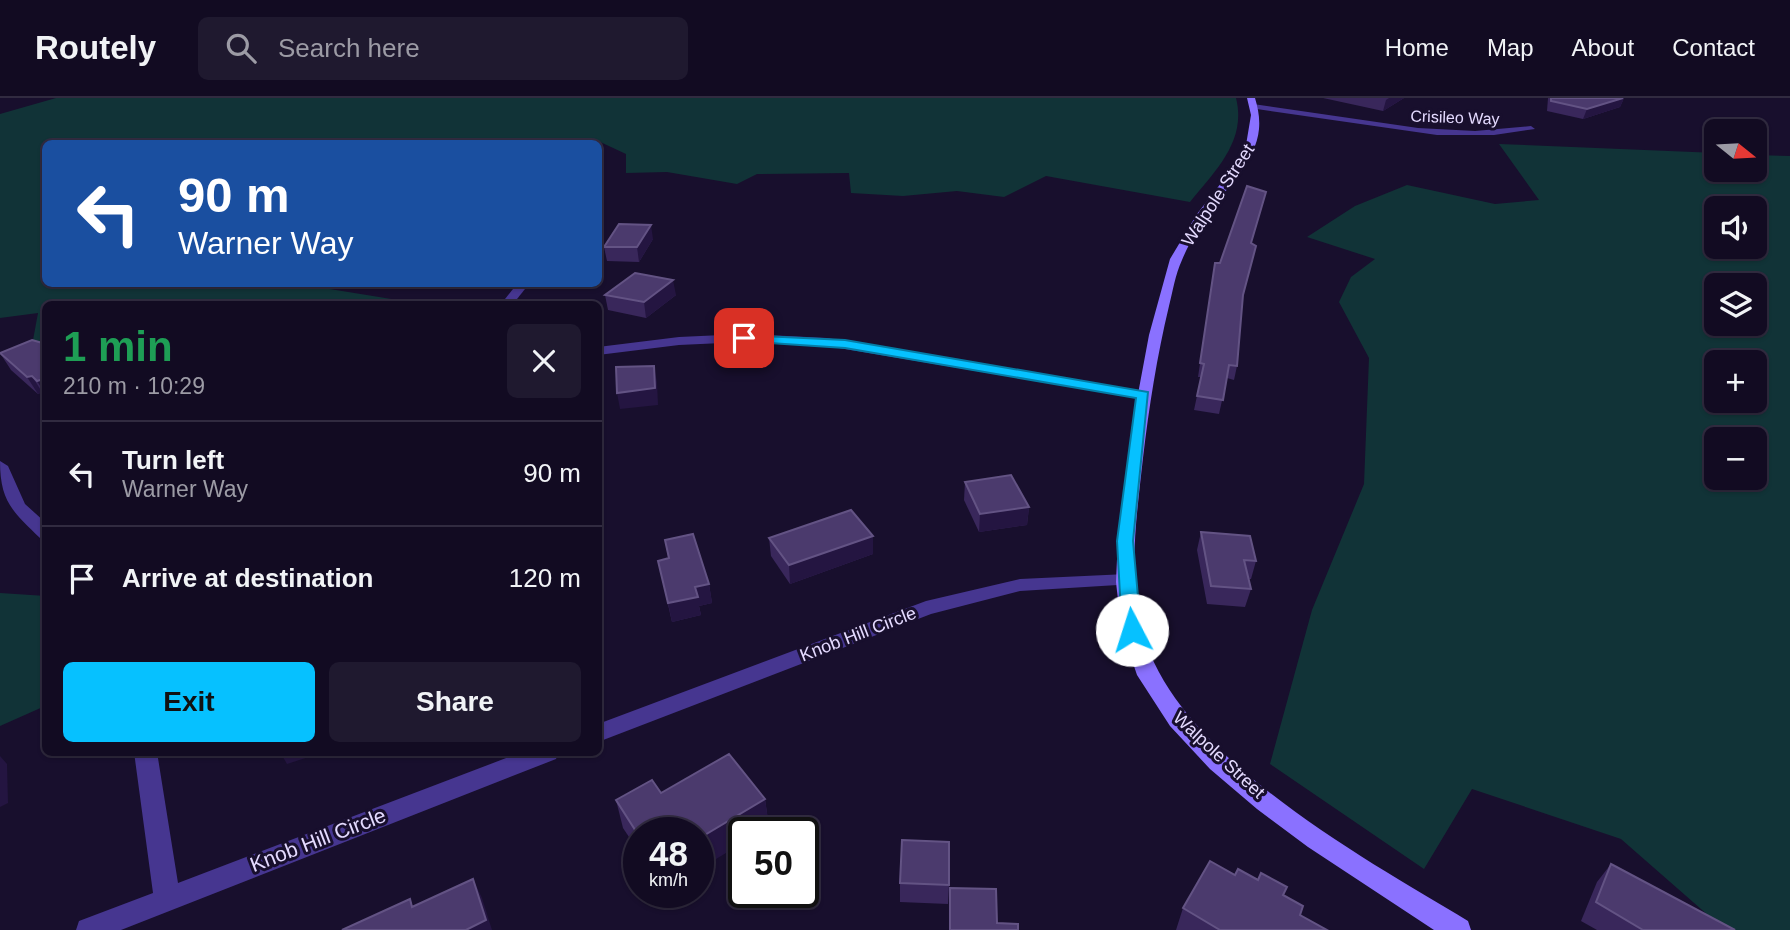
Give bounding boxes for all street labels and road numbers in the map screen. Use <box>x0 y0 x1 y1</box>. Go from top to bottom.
street label: Crisileo Way <box>1410 107 1500 128</box>
street label: Walpole Street <box>1178 140 1258 250</box>
street label: Knob Hill Circle <box>797 603 919 665</box>
street label: Walpole Street <box>1169 708 1269 802</box>
street label: Knob Hill Circle <box>247 803 389 876</box>

